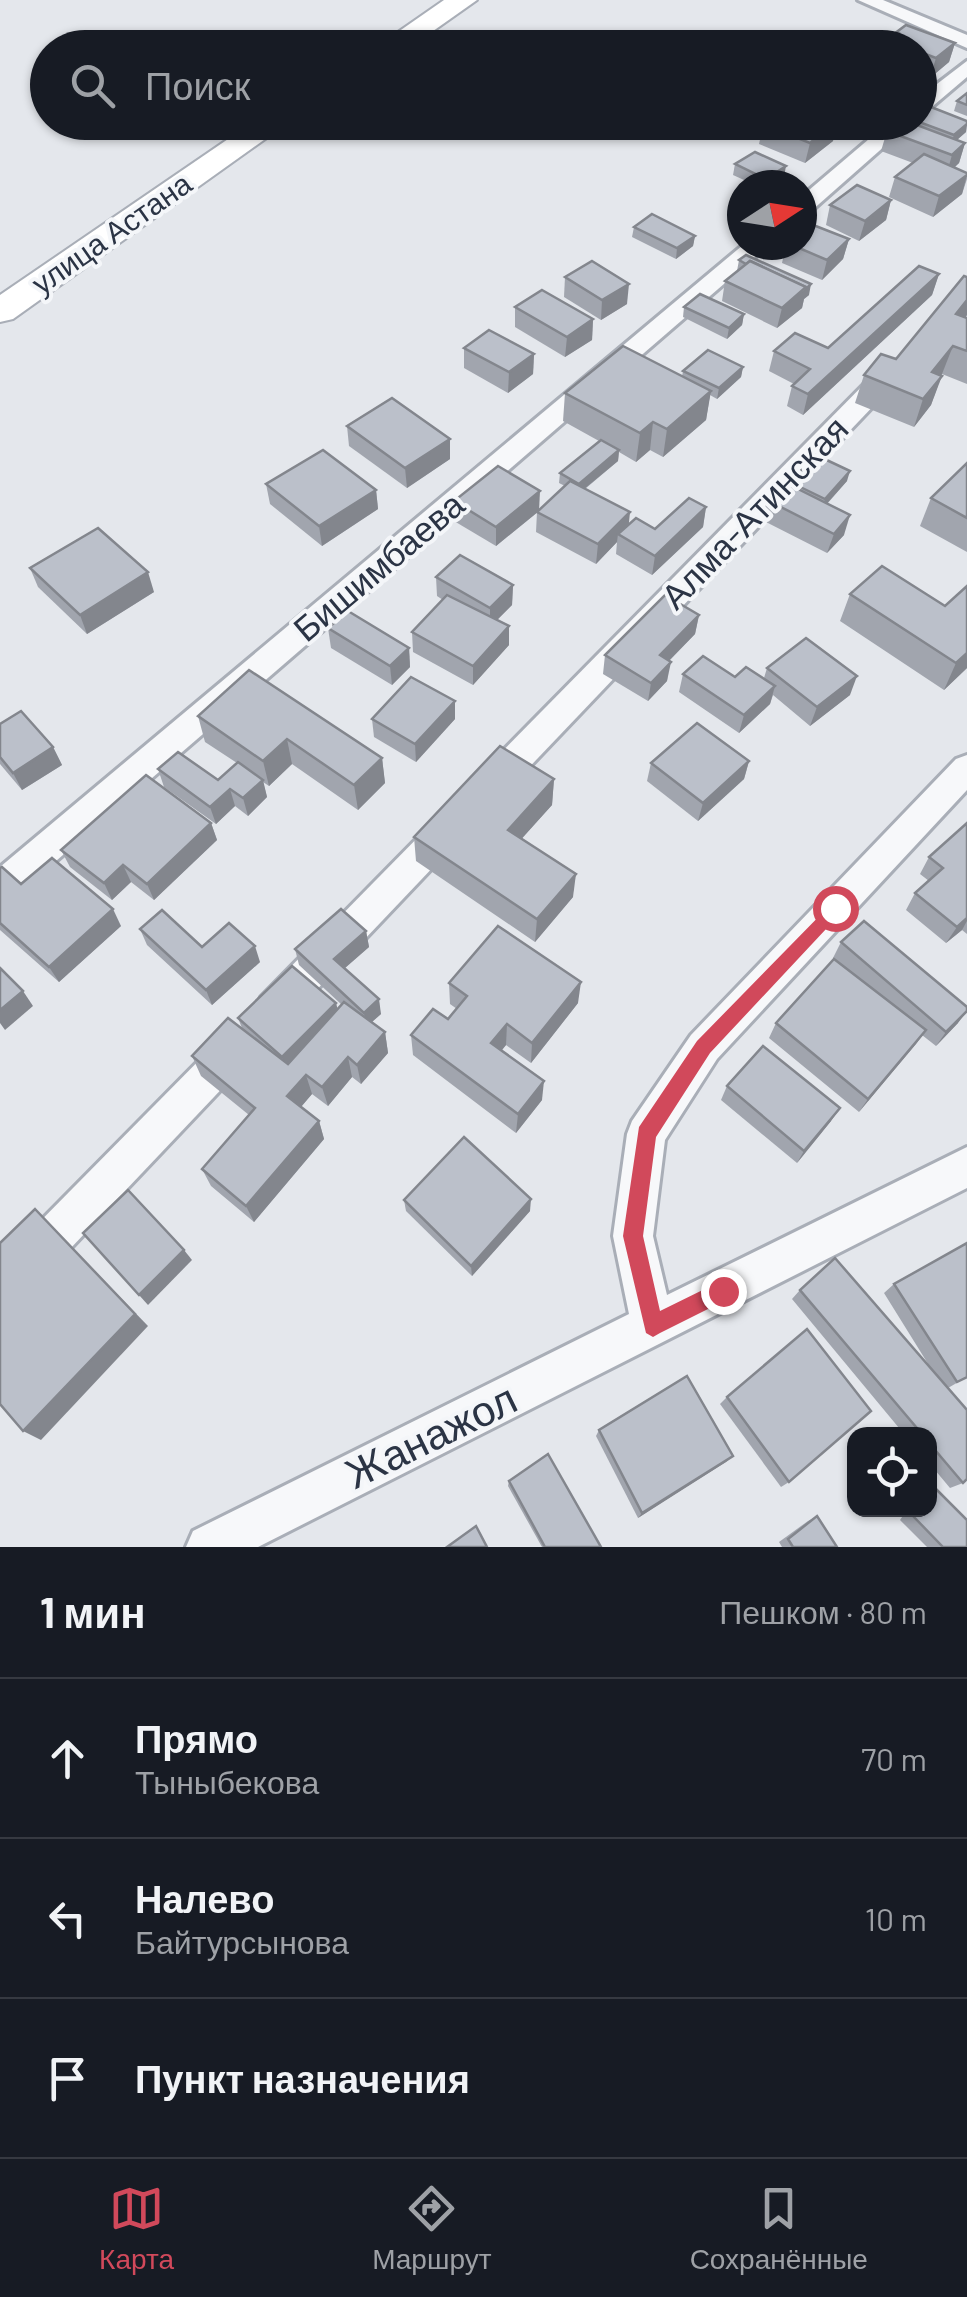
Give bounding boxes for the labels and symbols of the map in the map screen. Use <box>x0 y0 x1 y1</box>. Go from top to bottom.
street label: улица Астана <box>24 164 198 301</box>
north arrow <box>727 170 817 260</box>
street label: Алма-Атинская <box>651 407 856 616</box>
street label: Бишимбаева <box>284 482 472 649</box>
route start <box>813 886 859 932</box>
route end <box>701 1269 747 1315</box>
street label: Жанажол <box>336 1371 524 1497</box>

